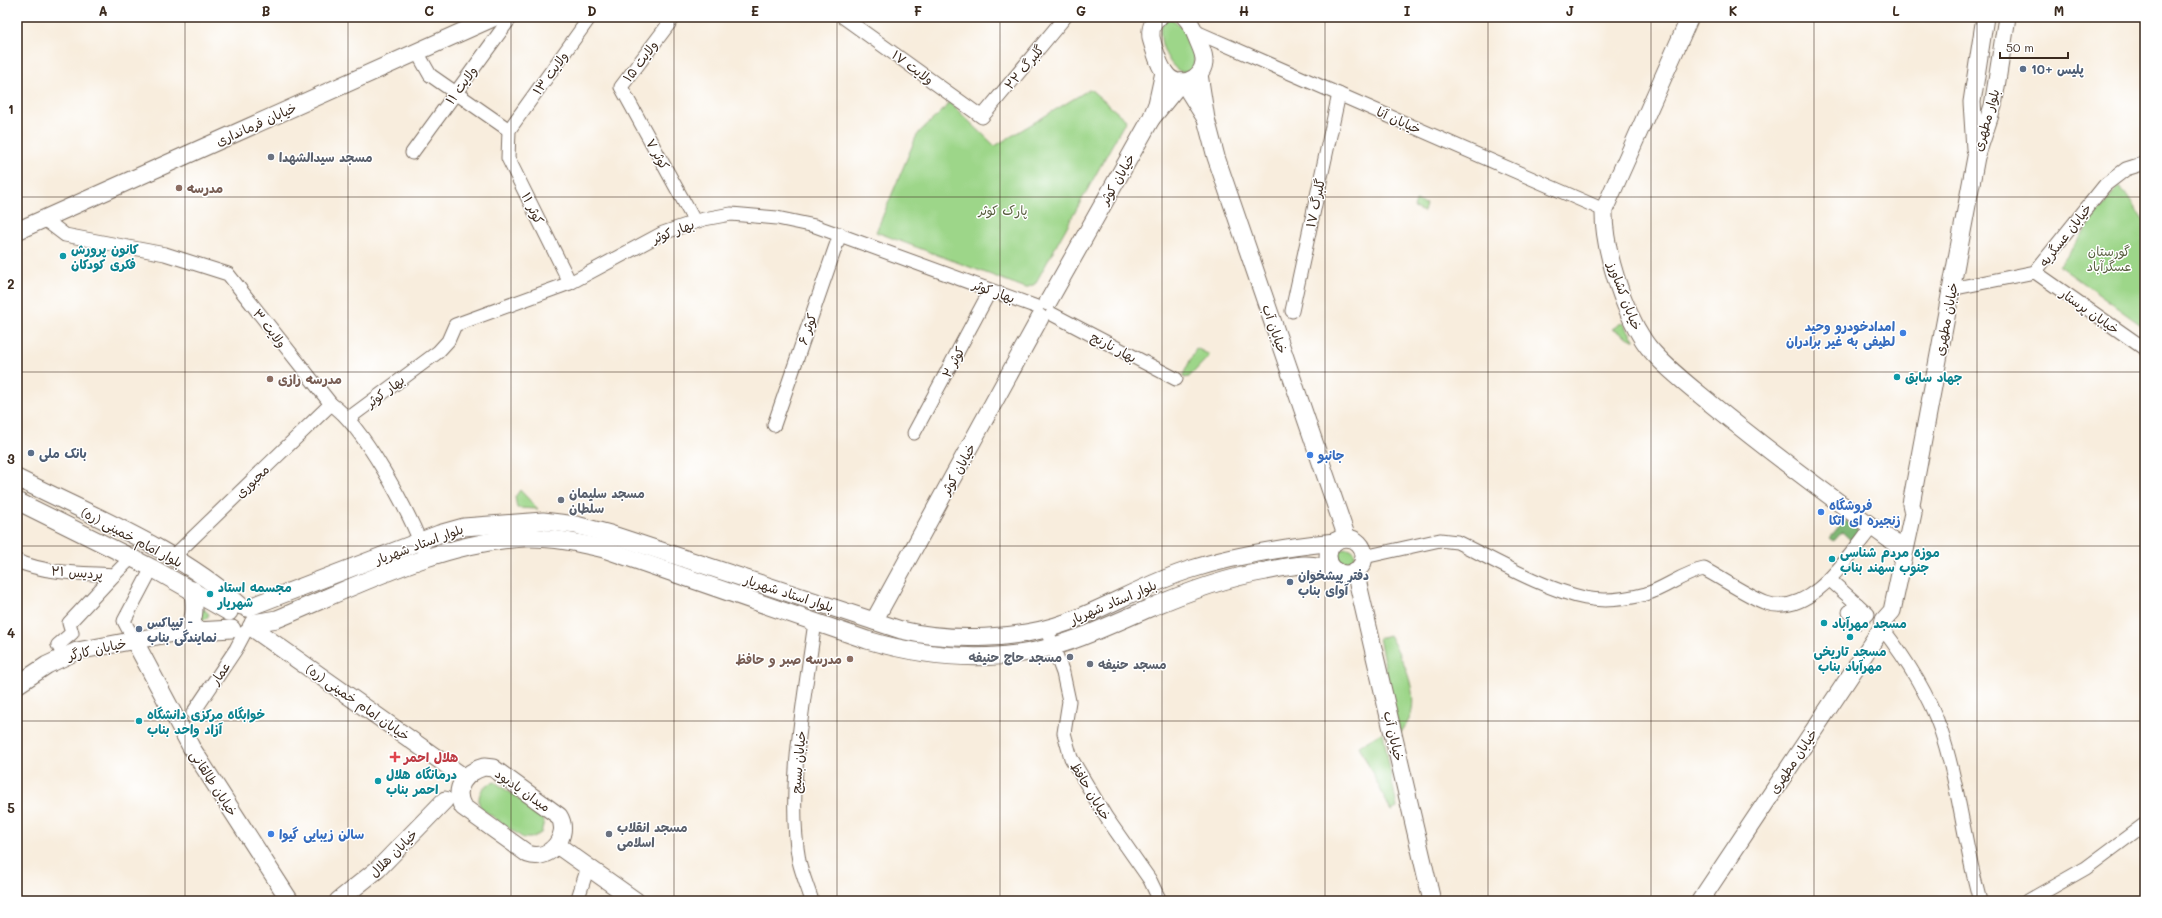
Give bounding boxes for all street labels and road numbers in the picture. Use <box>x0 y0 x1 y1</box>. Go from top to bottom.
street label: ولایت ۱۵ <box>618 37 662 85</box>
street label: گلبرگ ۲۲ <box>1000 41 1048 93</box>
street label: ولایت ۱۷ <box>888 46 938 88</box>
street label: ولایت ۱۳ <box>528 48 572 98</box>
street label: ولایت ۱۱ <box>441 62 481 108</box>
street label: بلوار مطهری <box>1968 87 2004 153</box>
street label: خیابان فرمانداری <box>213 98 299 150</box>
street label: خیابان آنا <box>1374 102 1424 138</box>
street label: کوثر ۷ <box>642 135 674 173</box>
street label: خیابان کوثر <box>1095 150 1139 209</box>
street label: گلبرگ ۱۷ <box>1301 177 1329 229</box>
street label: کوثر ۱۱ <box>518 189 549 227</box>
street label: خیابان عسگریه <box>2035 200 2095 270</box>
street label: بهار کوثر <box>648 215 697 248</box>
street label: خیابان کشاورز <box>1603 258 1646 333</box>
street label: بهار کوثر <box>969 275 1018 307</box>
street label: خیابان مطهری <box>1930 281 1962 357</box>
street label: خیابان پرستار <box>2056 284 2123 338</box>
street label: خیابان آب <box>1258 302 1292 356</box>
street label: ولایت ۳ <box>249 305 291 351</box>
street label: کوثر ۶ <box>793 311 821 347</box>
street label: بهار نارنج <box>1087 327 1140 367</box>
street label: کوثر ۲ <box>937 343 969 381</box>
street label: بهار کوثر <box>361 371 408 412</box>
street label: خیابان کوثر <box>936 440 980 499</box>
street label: محبوری <box>231 460 273 502</box>
street label: بلوار امام خمینی (ره) <box>77 503 186 573</box>
street label: بلوار استاد شهریار <box>371 520 466 569</box>
street label: پردیس ۲۱ <box>50 561 104 583</box>
street label: بلوار استاد شهریار <box>741 570 836 616</box>
street label: بلوار استاد شهریار <box>1066 576 1159 629</box>
street label: خیابان کارگر <box>65 634 128 665</box>
street label: عمار <box>205 658 234 689</box>
street label: خیابان امام خمینی (ره) <box>301 659 414 746</box>
street label: خیابان آب <box>1379 709 1409 763</box>
street label: خیابان مطهری <box>1765 725 1821 797</box>
street label: خیابان بسیج <box>786 730 811 794</box>
street label: خیابان طالقانی <box>185 747 242 820</box>
street label: خیابان حافظ <box>1067 759 1115 824</box>
street label: میدان یادبود <box>492 764 554 816</box>
street label: خیابان هلال <box>365 825 421 881</box>

